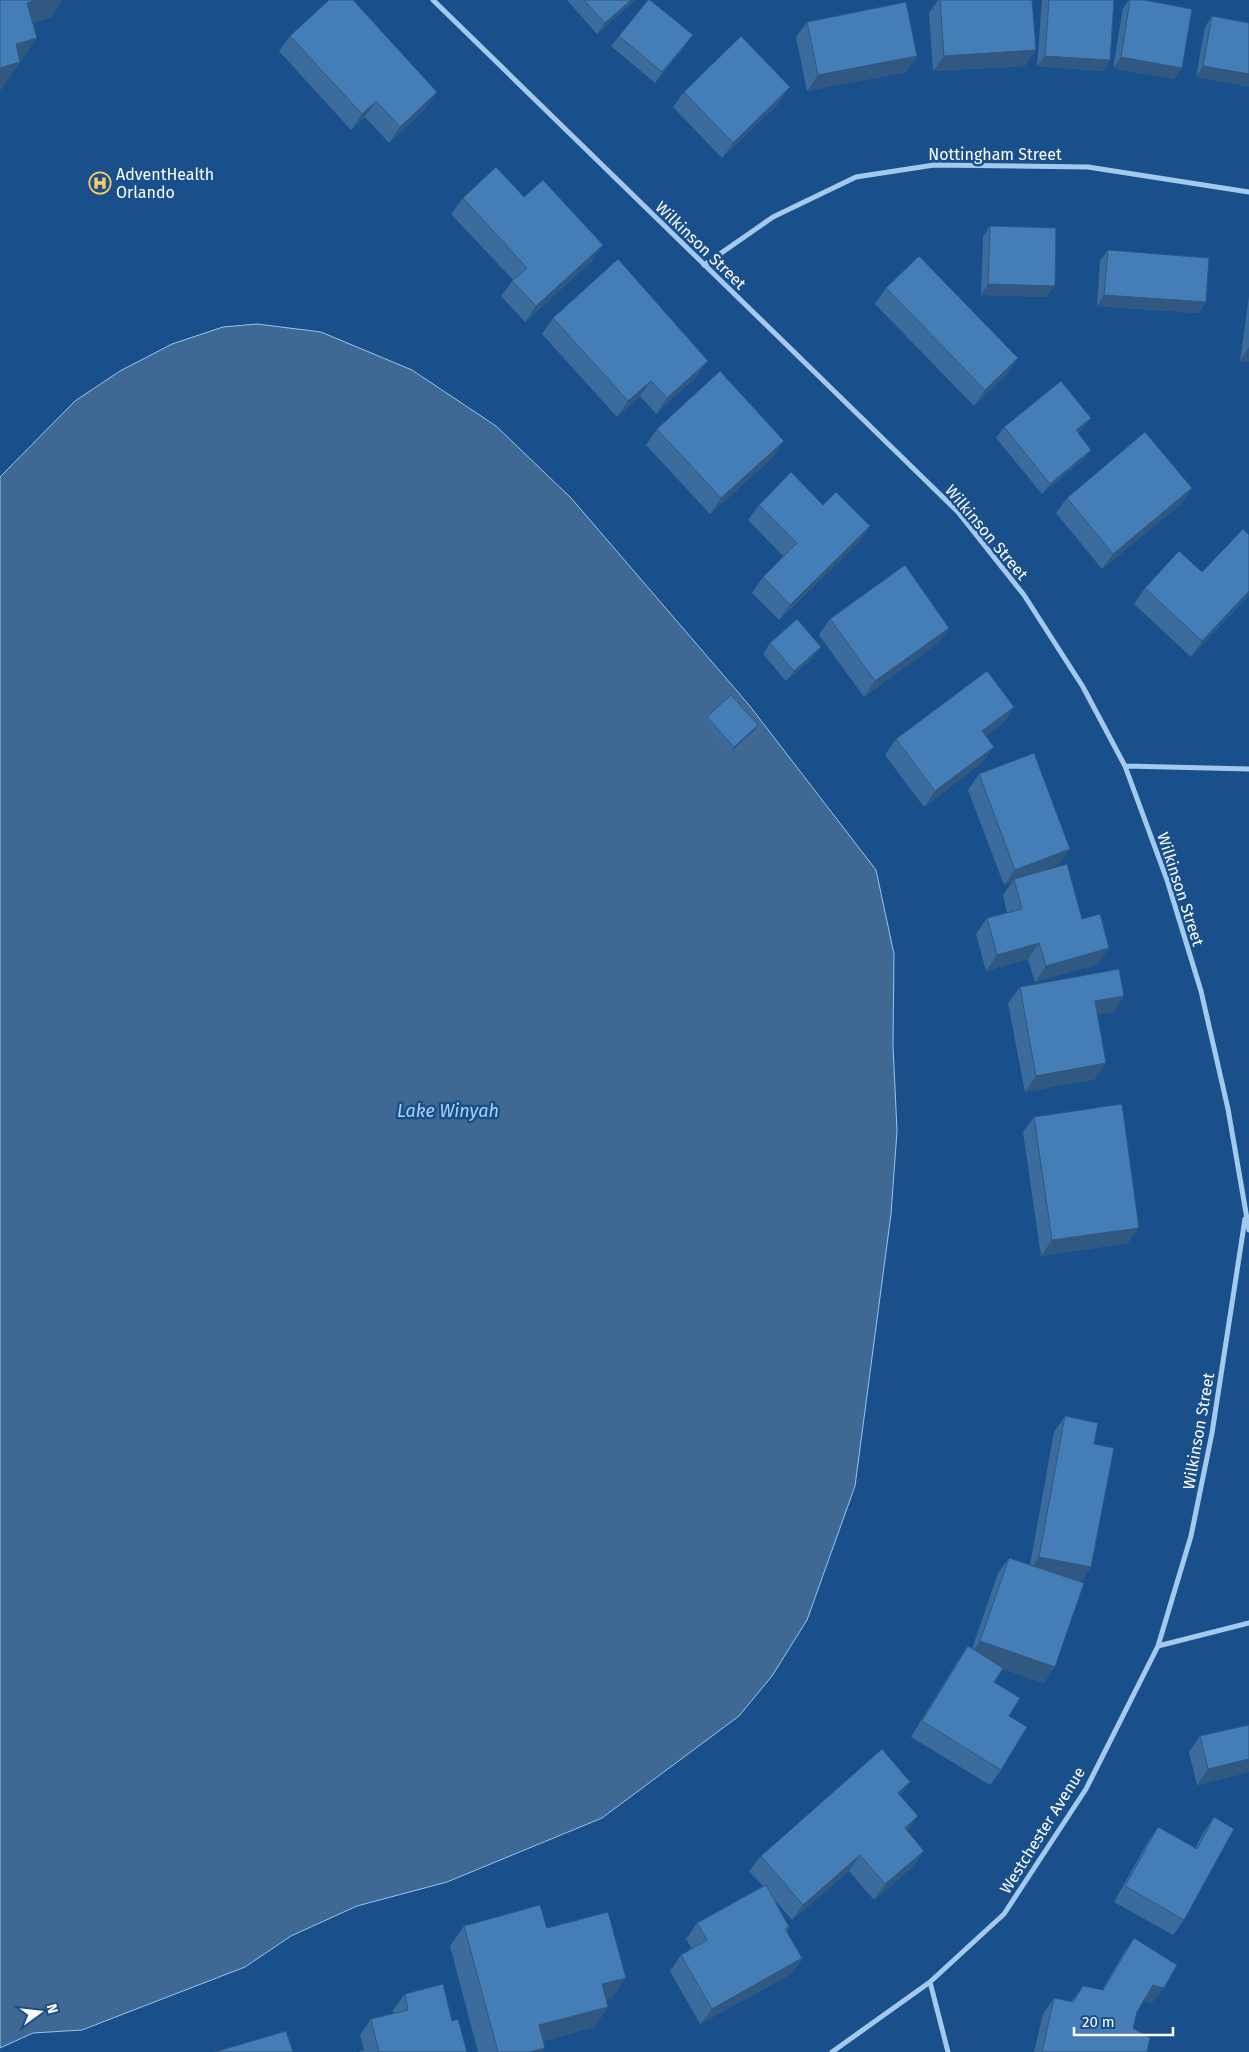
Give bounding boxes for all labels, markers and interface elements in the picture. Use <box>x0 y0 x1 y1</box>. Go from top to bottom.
street label: Nottingham Street <box>928 145 1062 164</box>
place label: AdventHealth Orlando <box>116 165 214 202</box>
hospital icon: AdventHealth Orlando <box>88 171 112 195</box>
street label: Wilkinson Street <box>651 197 750 293</box>
street label: Wilkinson Street <box>941 481 1032 584</box>
street label: Wilkinson Street <box>1153 830 1208 949</box>
water label: Lake Winyah <box>397 1100 499 1122</box>
street label: Wilkinson Street <box>1179 1371 1218 1491</box>
street label: Westchester Avenue <box>996 1763 1089 1897</box>
north arrow <box>15 1987 65 2037</box>
text: N <box>43 2002 61 2015</box>
scale bar <box>1074 2004 1173 2036</box>
text: 20 m <box>1082 2013 1115 2031</box>

